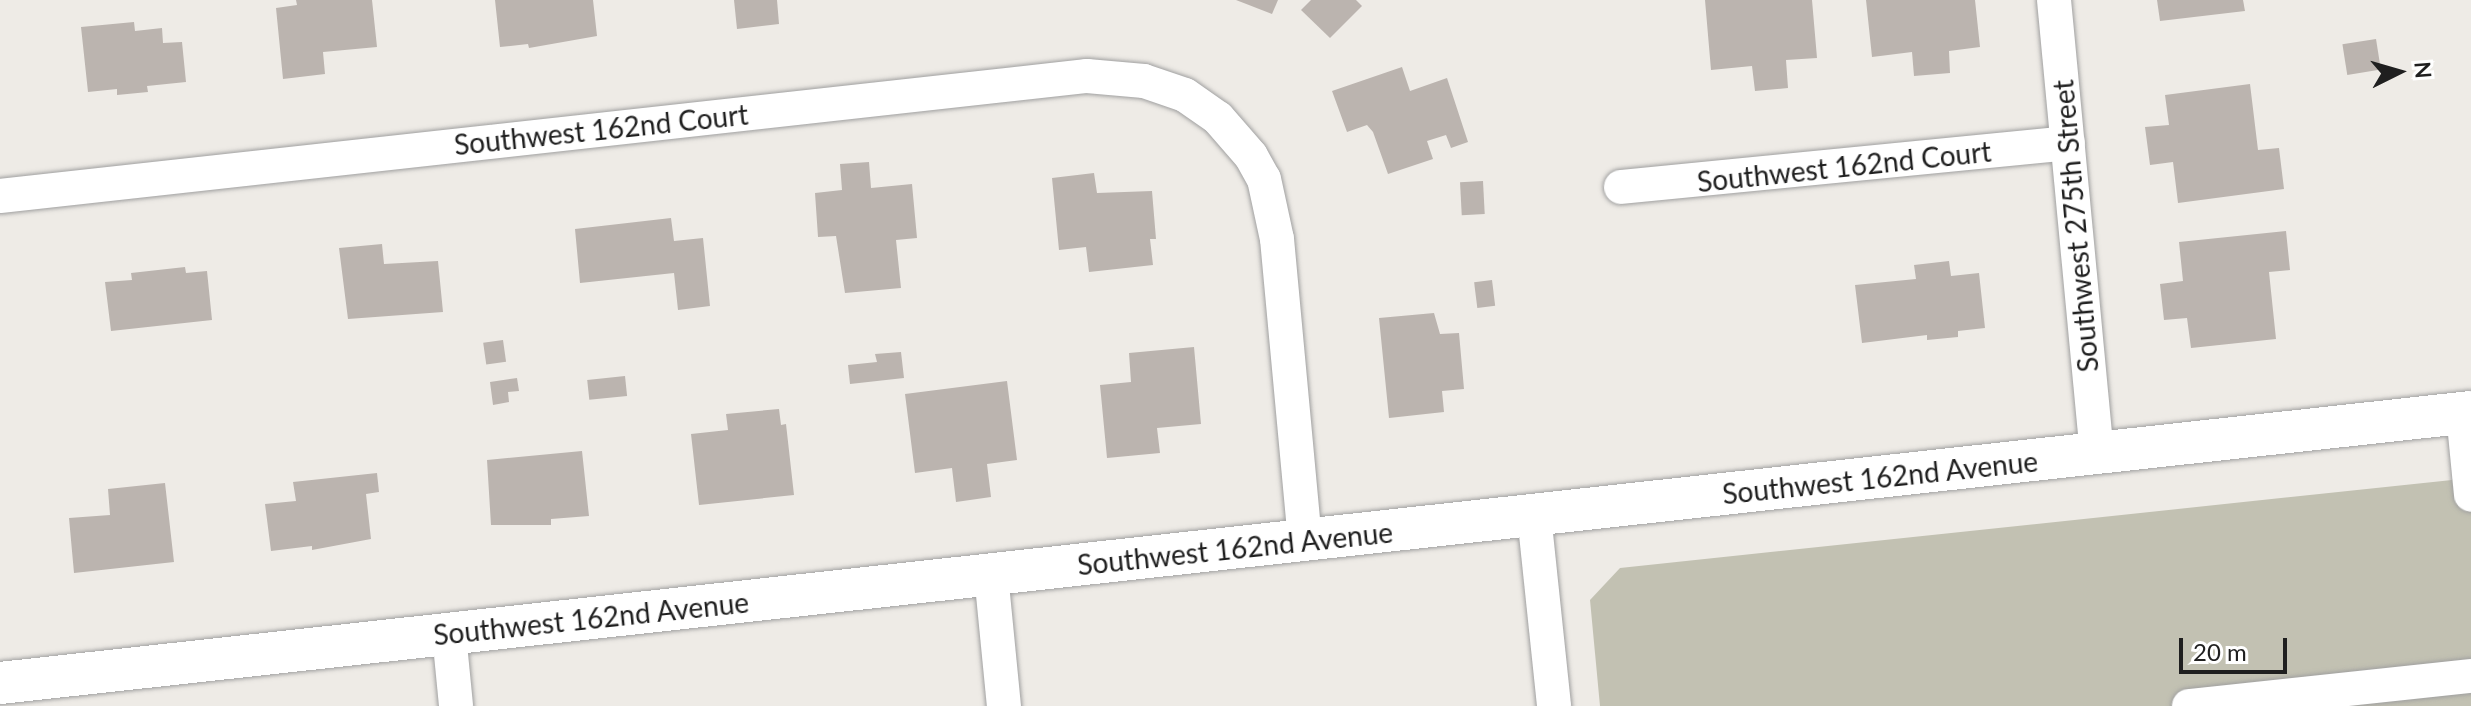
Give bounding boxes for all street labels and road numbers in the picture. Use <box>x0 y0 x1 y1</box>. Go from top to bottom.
street label: Southwest 275th Street <box>2045 78 2105 374</box>
street label: Southwest 162nd Court <box>452 97 750 161</box>
street label: Southwest 162nd Court <box>1695 134 1993 198</box>
street label: Southwest 162nd Avenue <box>1720 444 2040 510</box>
street label: Southwest 162nd Avenue <box>1075 515 1395 581</box>
street label: Southwest 162nd Avenue <box>431 585 751 651</box>

